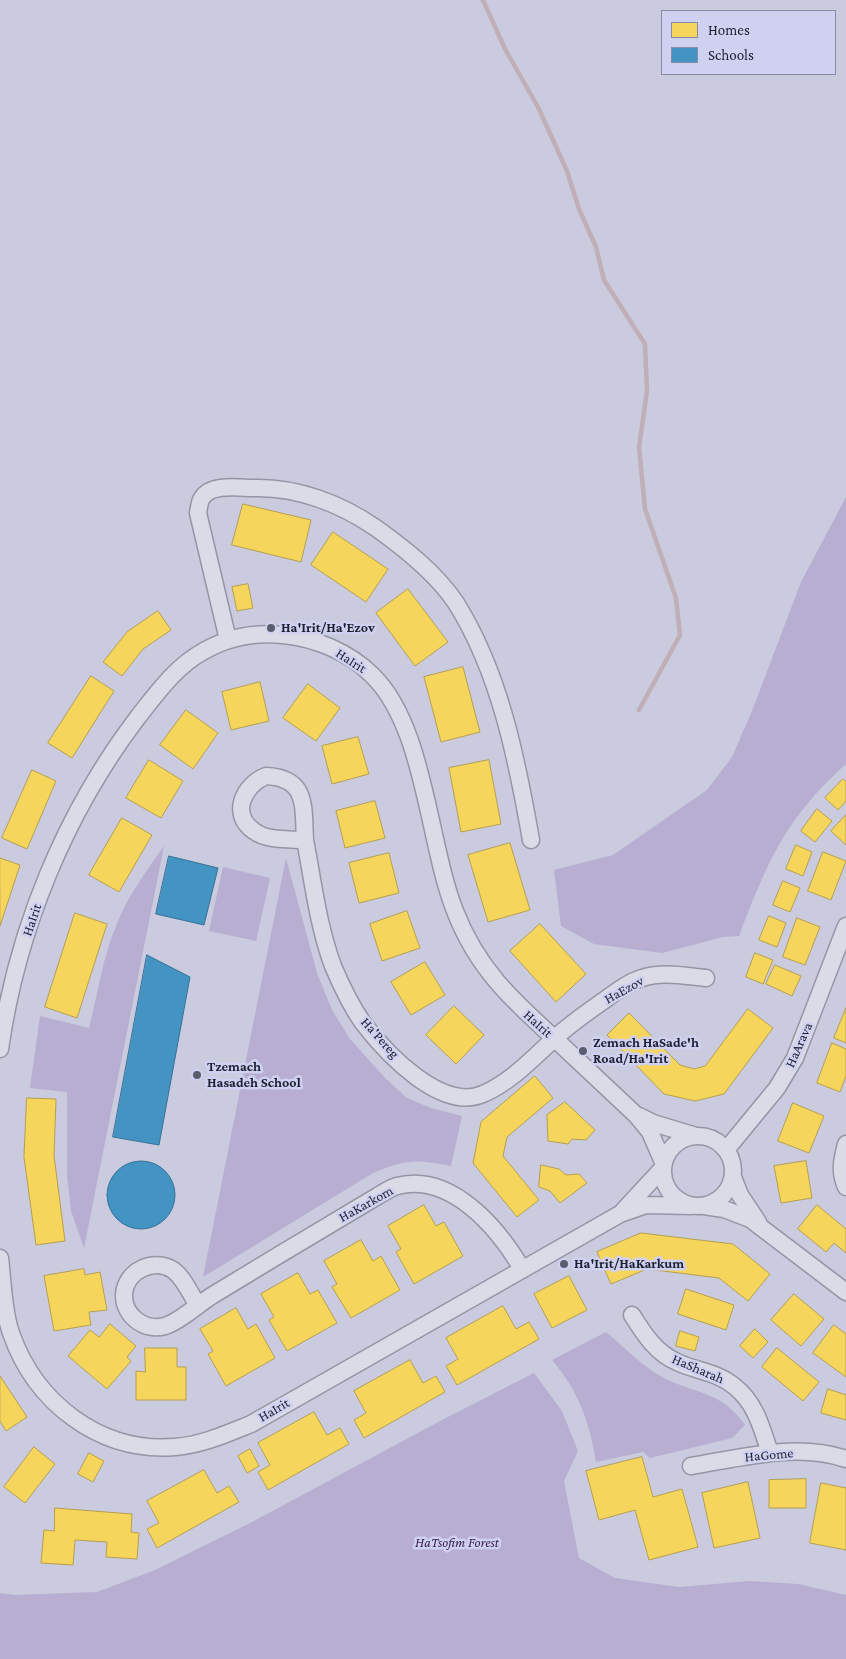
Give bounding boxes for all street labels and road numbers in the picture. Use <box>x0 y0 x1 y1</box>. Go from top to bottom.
street label: HaIrit <box>333 645 369 677</box>
street label: HaIrit <box>19 902 45 938</box>
street label: HaEzov <box>601 972 647 1008</box>
street label: HaIrit <box>520 1007 556 1041</box>
street label: Ha'Pereg <box>357 1014 403 1062</box>
street label: HaArava <box>782 1020 816 1070</box>
street label: HaKarkom <box>336 1182 396 1226</box>
street label: HaSharah <box>669 1351 727 1387</box>
street label: HaIrit <box>255 1394 293 1426</box>
street label: HaGome <box>744 1445 794 1465</box>

